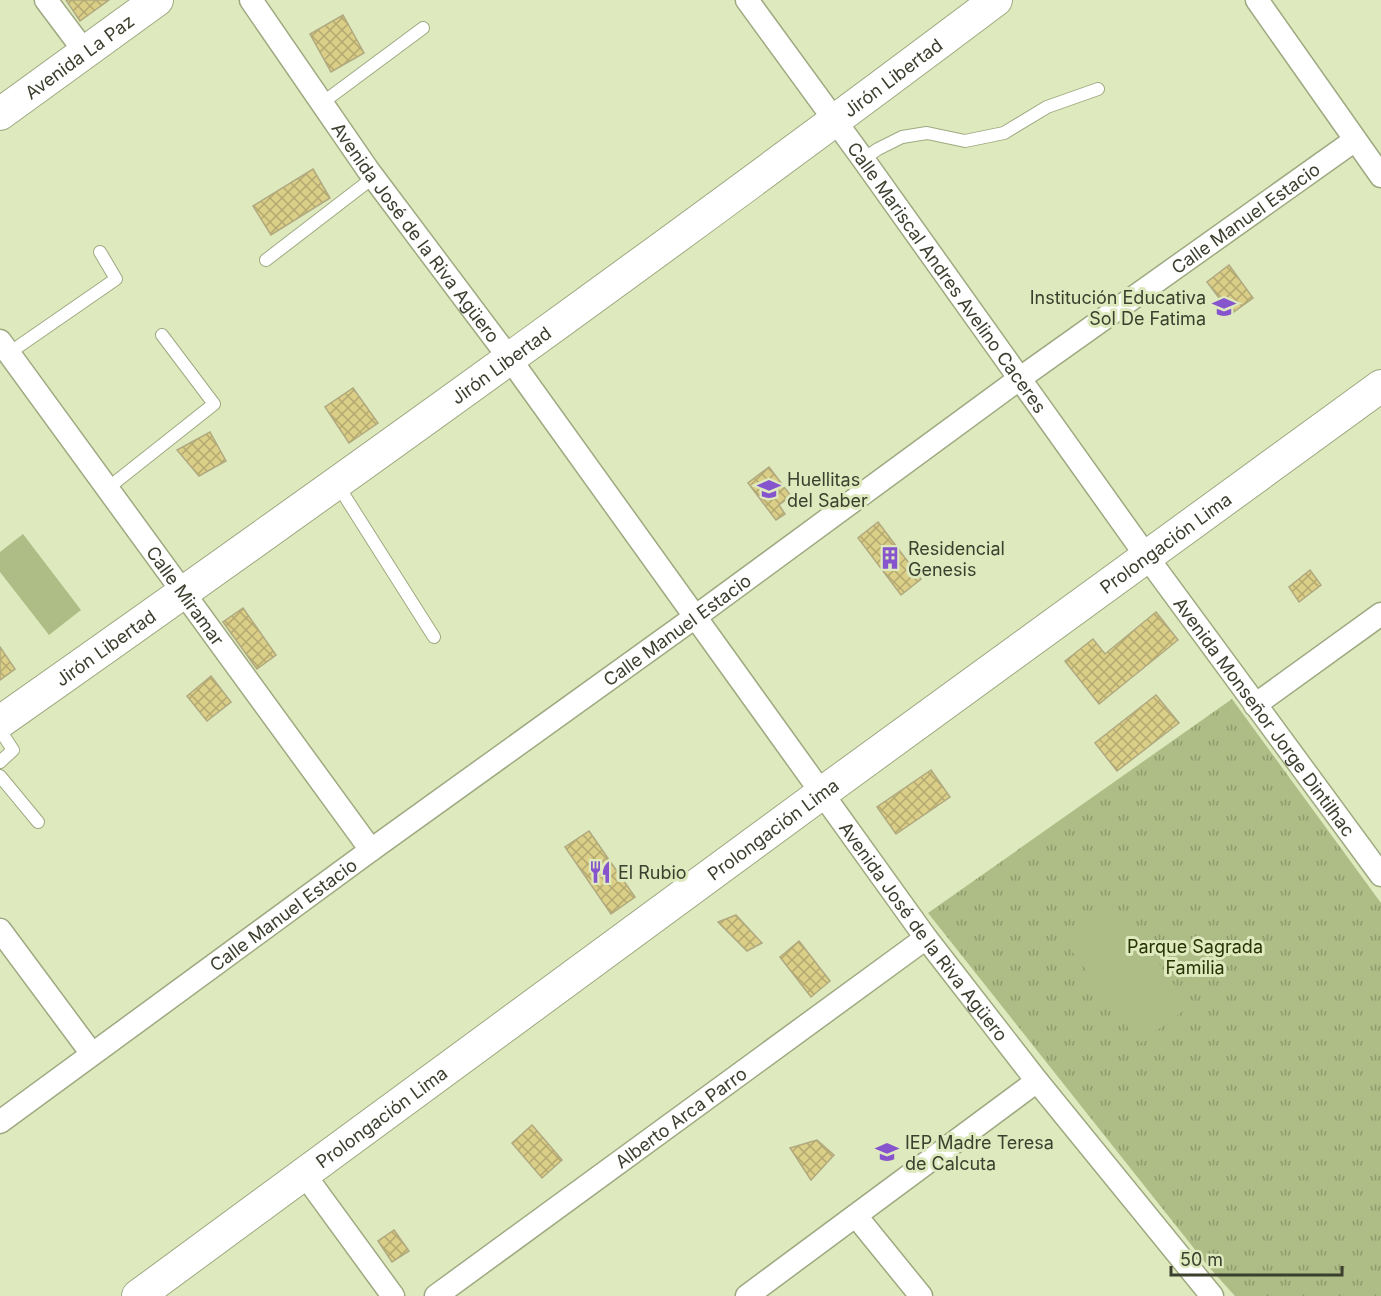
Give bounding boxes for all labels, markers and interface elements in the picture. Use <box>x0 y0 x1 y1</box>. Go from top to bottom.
street label: Avenida La Paz <box>21 10 138 103</box>
street label: Jirón Libertad <box>839 34 946 121</box>
street label: Avenida José de la Riva Agüero <box>328 118 504 346</box>
street label: Calle Mariscal Andres Avelino Caceres <box>843 138 1051 417</box>
street label: Calle Manuel Estacio <box>1167 158 1324 278</box>
place label: Institución Educativa Sol De Fatima <box>1030 287 1206 329</box>
school or university icon: Institución Educativa Sol De Fatima <box>1211 294 1237 320</box>
street label: Jirón Libertad <box>447 322 555 408</box>
place label: Huellitas del Saber <box>787 469 868 511</box>
school or university icon: Huellitas del Saber <box>756 476 782 502</box>
street label: Prolongación Lima <box>1096 488 1235 598</box>
place label: Residencial Genesis <box>908 538 1005 580</box>
street label: Calle Miramar <box>142 542 229 649</box>
building icon: Residencial Genesis <box>877 545 903 571</box>
street label: Calle Manuel Estacio <box>599 569 755 690</box>
street label: Avenida Monseñor Jorge Dintilhac <box>1170 593 1359 840</box>
street label: Jirón Libertad <box>51 605 160 690</box>
street label: Prolongación Lima <box>703 774 842 884</box>
street label: Avenida José de la Riva Agüero <box>835 818 1012 1045</box>
street label: Calle Manuel Estacio <box>205 854 361 975</box>
restaurant icon: El Rubio <box>587 859 613 885</box>
place label: El Rubio <box>618 862 687 883</box>
park label: Parque Sagrada Familia <box>1127 936 1263 978</box>
street label: Prolongación Lima <box>312 1062 451 1172</box>
street label: Alberto Arca Parro <box>611 1062 750 1172</box>
place label: IEP Madre Teresa de Calcuta <box>905 1132 1054 1174</box>
school or university icon: IEP Madre Teresa de Calcuta <box>874 1139 900 1165</box>
scale bar <box>1171 1239 1342 1277</box>
text: 50 m <box>1180 1249 1223 1270</box>

